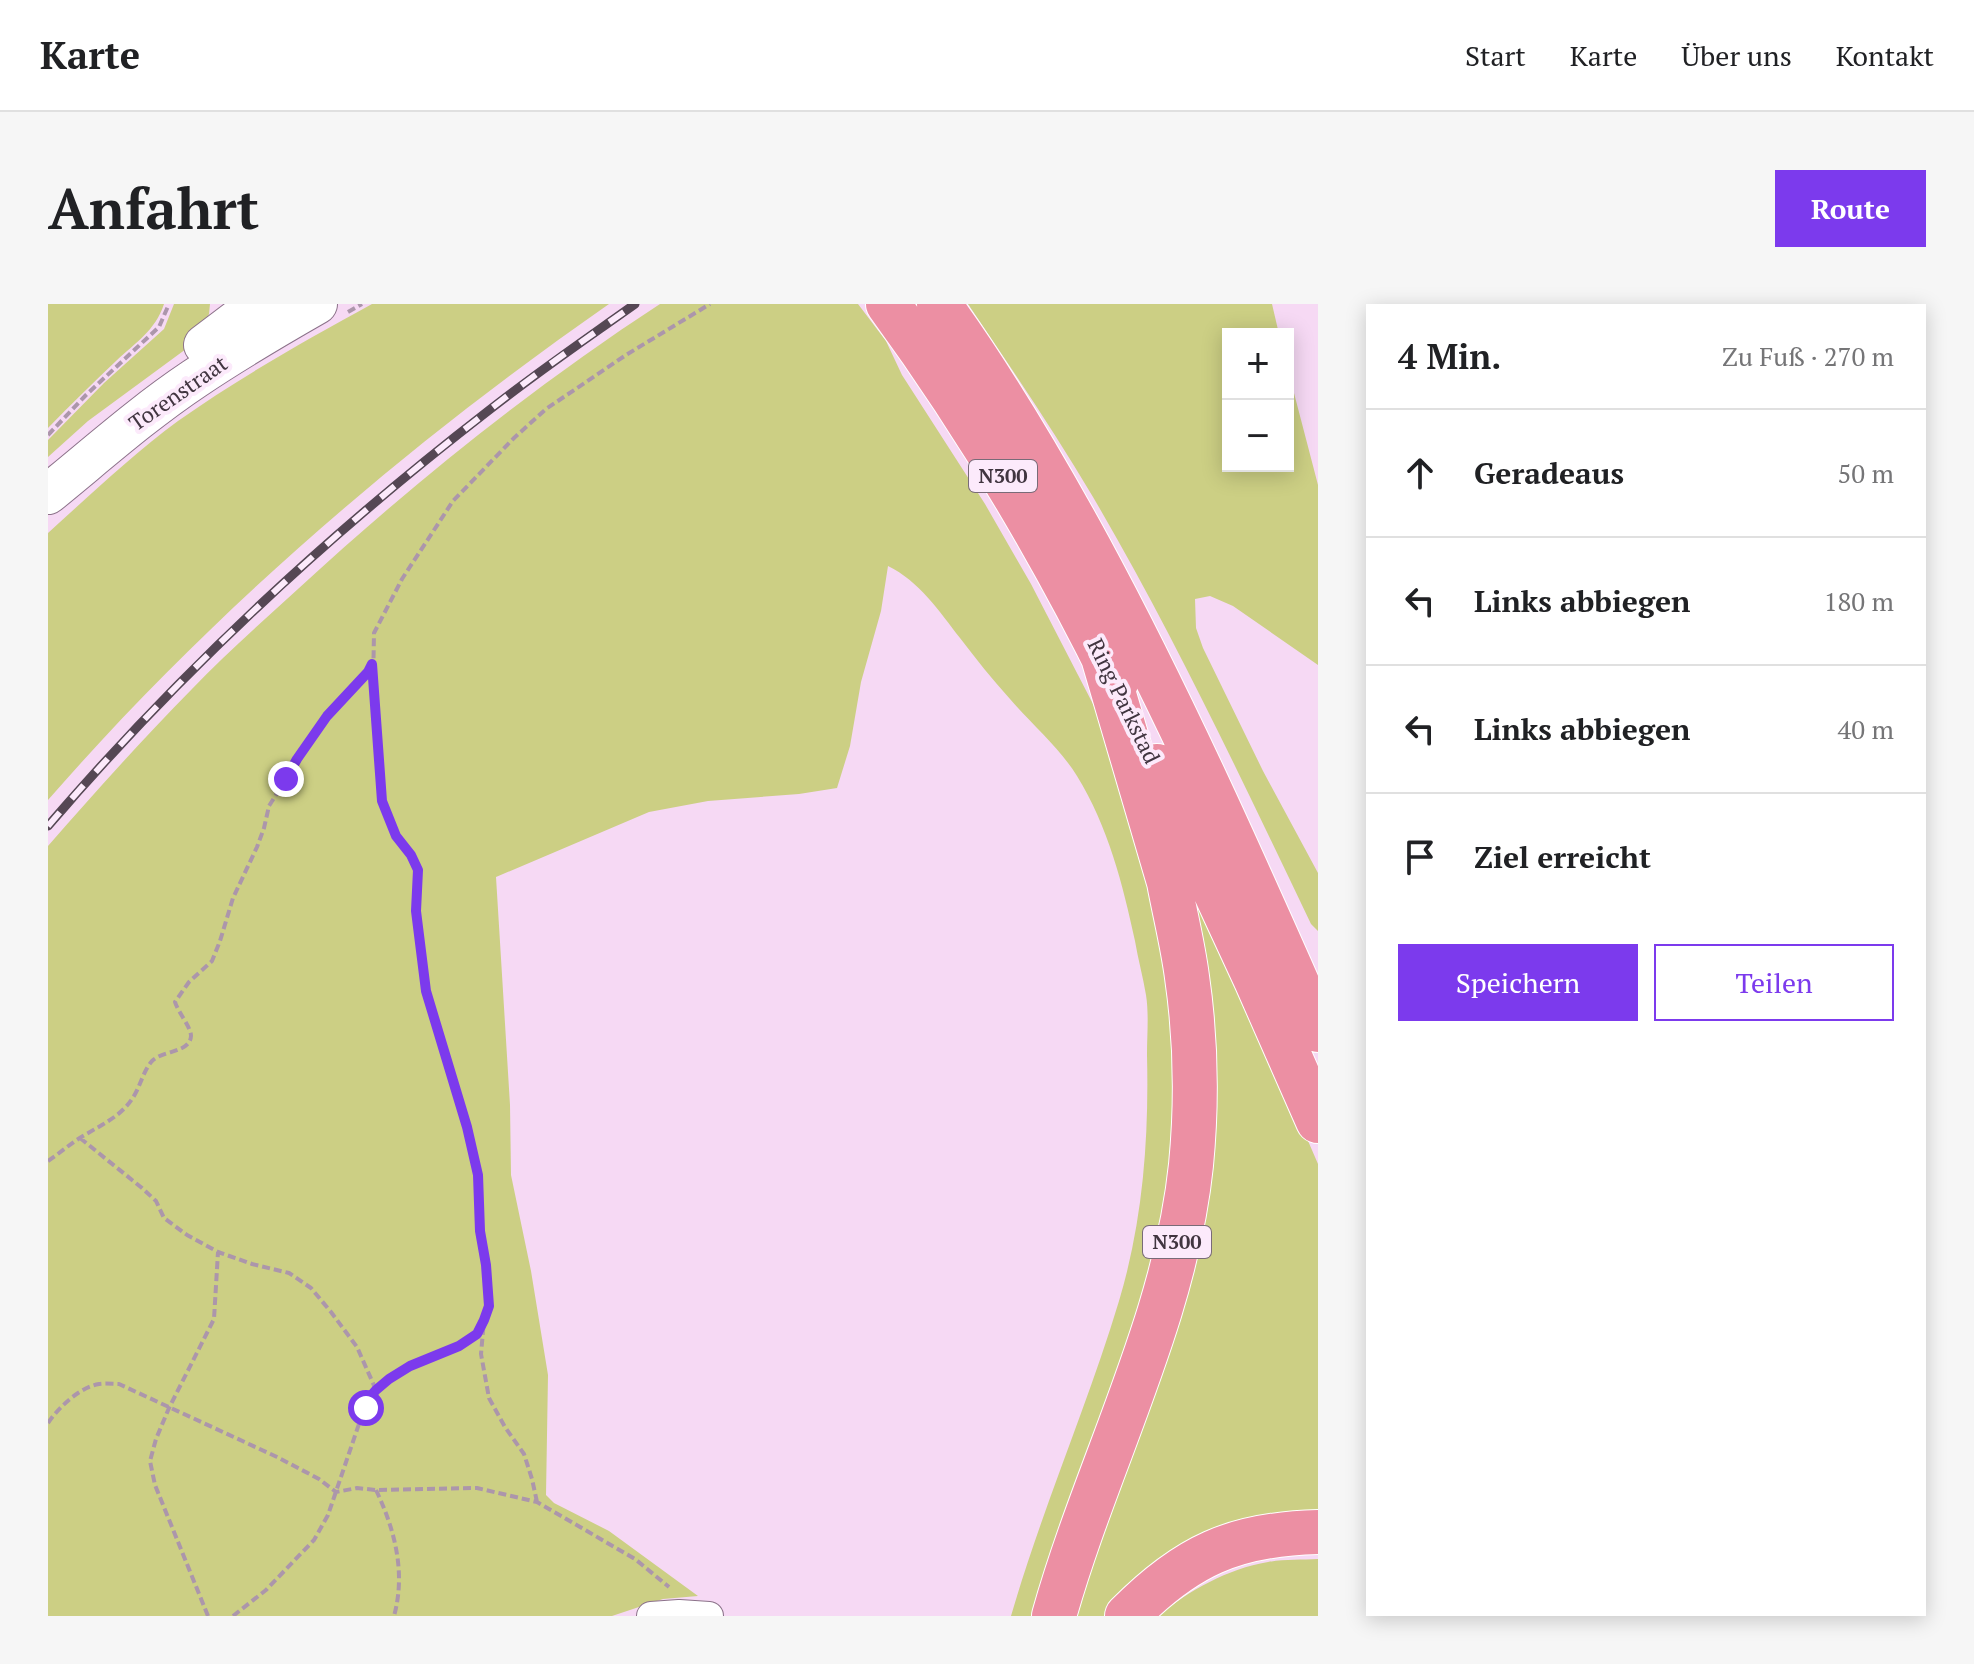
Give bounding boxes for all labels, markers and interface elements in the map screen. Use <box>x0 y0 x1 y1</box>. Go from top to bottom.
text: Karte <box>40 30 140 80</box>
text: Start <box>1465 37 1526 74</box>
text: Karte <box>1570 37 1637 74</box>
text: Über uns <box>1681 37 1792 74</box>
text: Kontakt <box>1836 37 1934 74</box>
button: Route <box>1775 170 1926 247</box>
text: Anfahrt <box>48 171 259 245</box>
map controls <box>1222 328 1294 472</box>
button: + <box>1222 328 1294 400</box>
text: 4 Min. <box>1398 334 1501 379</box>
text: Zu Fuß · 270 m <box>1722 339 1894 373</box>
street label: Torenstraat <box>123 348 233 437</box>
button: − <box>1222 400 1294 472</box>
icon: ahead <box>1398 451 1442 495</box>
text: Geradeaus <box>1474 453 1624 493</box>
text: 50 m <box>1838 456 1894 490</box>
road number: N300 <box>969 460 1037 492</box>
icon: left <box>1398 579 1442 623</box>
text: Links abbiegen <box>1474 581 1690 621</box>
text: 180 m <box>1824 584 1894 618</box>
street label: Ring Parkstad <box>1082 633 1167 768</box>
icon: left <box>1398 707 1442 751</box>
text: Links abbiegen <box>1474 709 1690 749</box>
text: 40 m <box>1838 712 1894 746</box>
route end <box>268 761 304 797</box>
icon: arrive <box>1398 835 1442 879</box>
text: Ziel erreicht <box>1474 837 1651 877</box>
button: Speichern <box>1398 944 1638 1021</box>
button: Teilen <box>1654 944 1894 1021</box>
road number: N300 <box>1143 1226 1211 1258</box>
route start <box>348 1390 384 1426</box>

